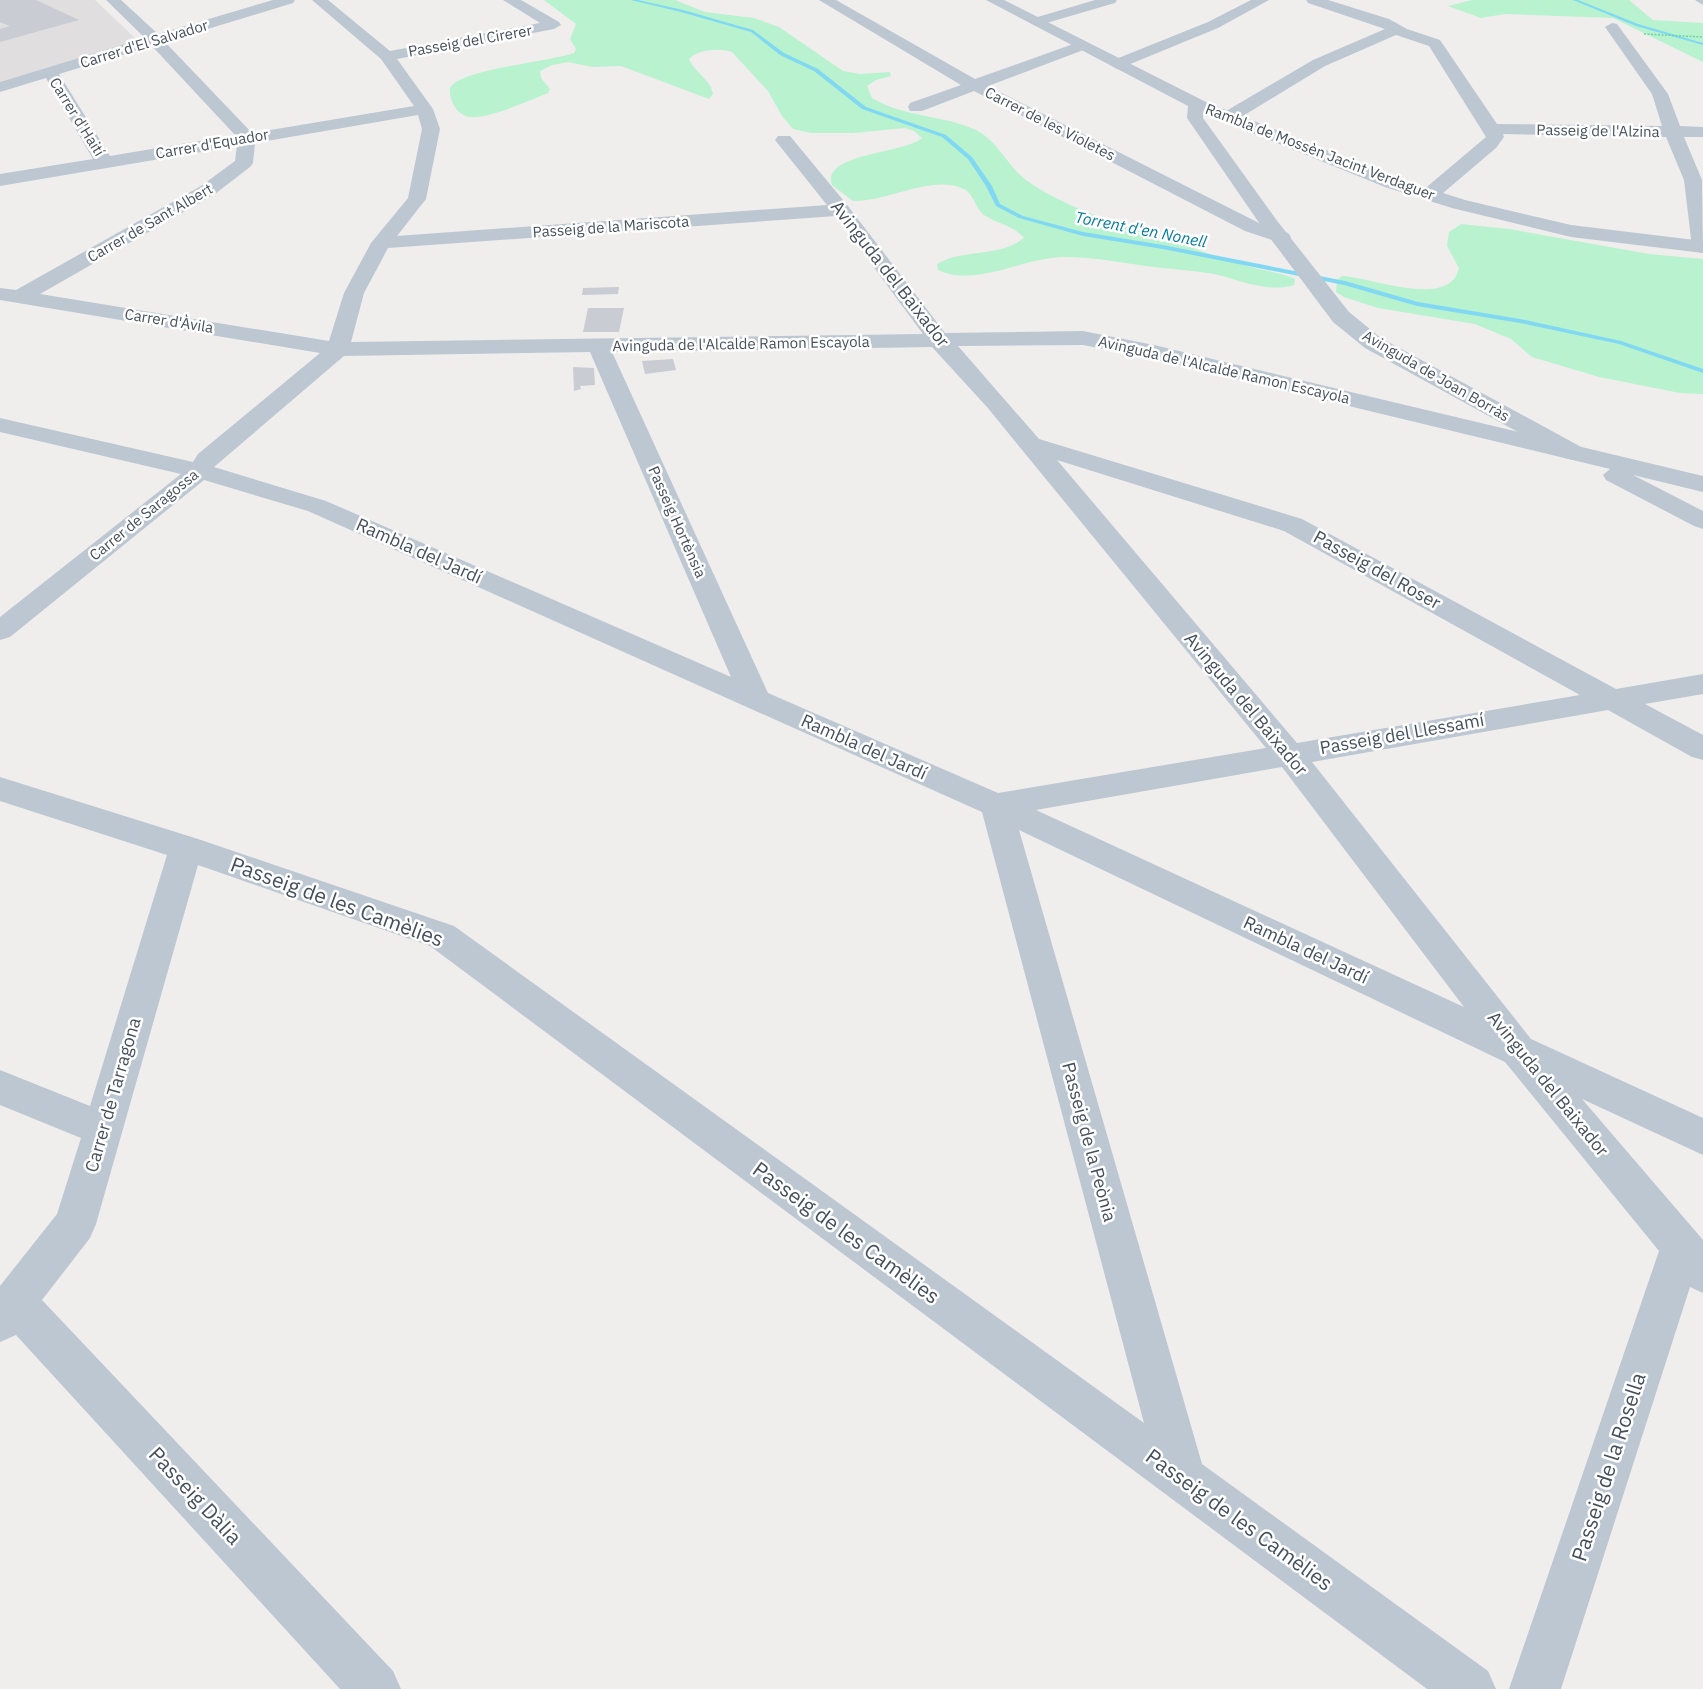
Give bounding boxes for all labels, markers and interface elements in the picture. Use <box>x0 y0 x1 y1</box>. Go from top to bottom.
street label: Carrer d'El Salvador <box>78 15 211 72</box>
street label: Passeig del Cirerer <box>407 20 534 61</box>
street label: Carrer d'Haití <box>46 74 109 160</box>
street label: Carrer de les Violetes <box>982 83 1118 165</box>
street label: Rambla de Mossèn Jacint Verdaguer <box>1203 99 1438 204</box>
street label: Passeig de l'Alzina <box>1536 120 1660 141</box>
street label: Carrer d'Equador <box>154 124 270 163</box>
street label: Carrer de Sant Albert <box>84 179 216 266</box>
street label: Avinguda del Baixador <box>826 196 955 352</box>
water label: Torrent d'en Nonell <box>1073 206 1209 252</box>
street label: Passeig de la Mariscota <box>532 212 690 241</box>
street label: Carrer d'Àvila <box>123 304 215 337</box>
street label: Avinguda de Joan Borràs <box>1359 326 1513 425</box>
street label: Avinguda de l'Alcalde Ramon Escayola <box>1097 331 1352 408</box>
street label: Avinguda de l'Alcalde Ramon Escayola <box>612 332 870 355</box>
street label: Passeig Hortènsia <box>644 463 711 581</box>
street label: Carrer de Saragossa <box>85 465 202 564</box>
street label: Rambla del Jardí <box>353 512 486 589</box>
street label: Passeig del Roser <box>1310 525 1445 614</box>
street label: Avinguda del Baixador <box>1180 627 1313 780</box>
street label: Rambla del Jardí <box>798 708 931 785</box>
street label: Passeig del Llessamí <box>1318 708 1486 759</box>
street label: Passeig de les Camèlies <box>227 849 448 953</box>
street label: Rambla del Jardí <box>1240 910 1373 989</box>
street label: Avinguda del Baixador <box>1483 1007 1614 1161</box>
street label: Carrer de Tarragona <box>79 1014 146 1175</box>
street label: Passeig de la Peònia <box>1057 1060 1122 1224</box>
street label: Passeig de les Camèlies <box>747 1155 946 1310</box>
street label: Passeig de la Rosella <box>1564 1369 1652 1565</box>
street label: Passeig Dàlia <box>143 1440 248 1550</box>
street label: Passeig de les Camèlies <box>1140 1442 1339 1597</box>

